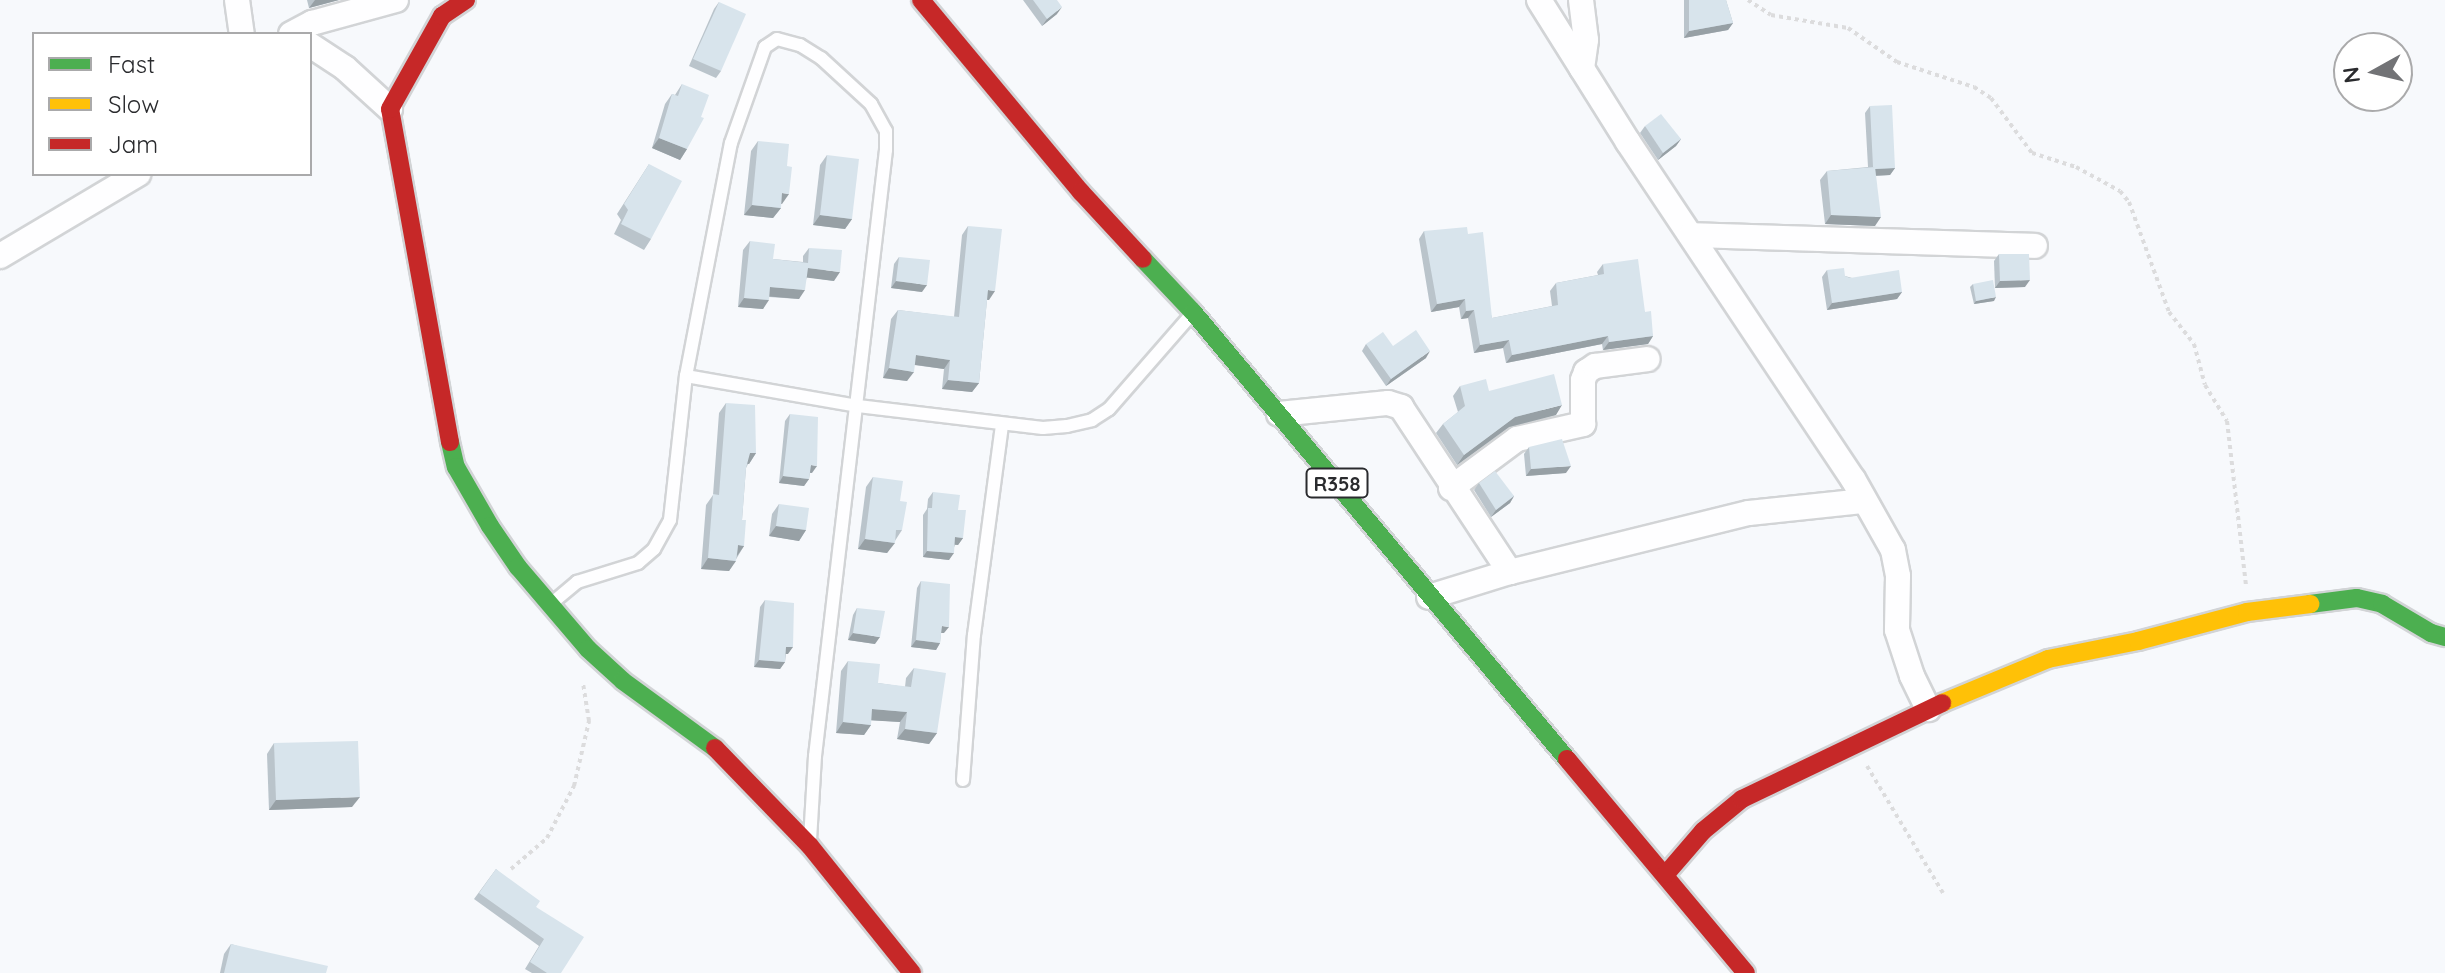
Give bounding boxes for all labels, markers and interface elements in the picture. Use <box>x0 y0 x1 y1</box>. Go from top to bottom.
legend <box>32 32 312 176</box>
north arrow <box>2333 32 2413 112</box>
text: Fast <box>108 49 155 79</box>
text: N <box>2336 65 2366 85</box>
text: Slow <box>108 89 159 119</box>
text: Jam <box>108 129 158 159</box>
road number: R358 <box>1305 467 1369 499</box>

